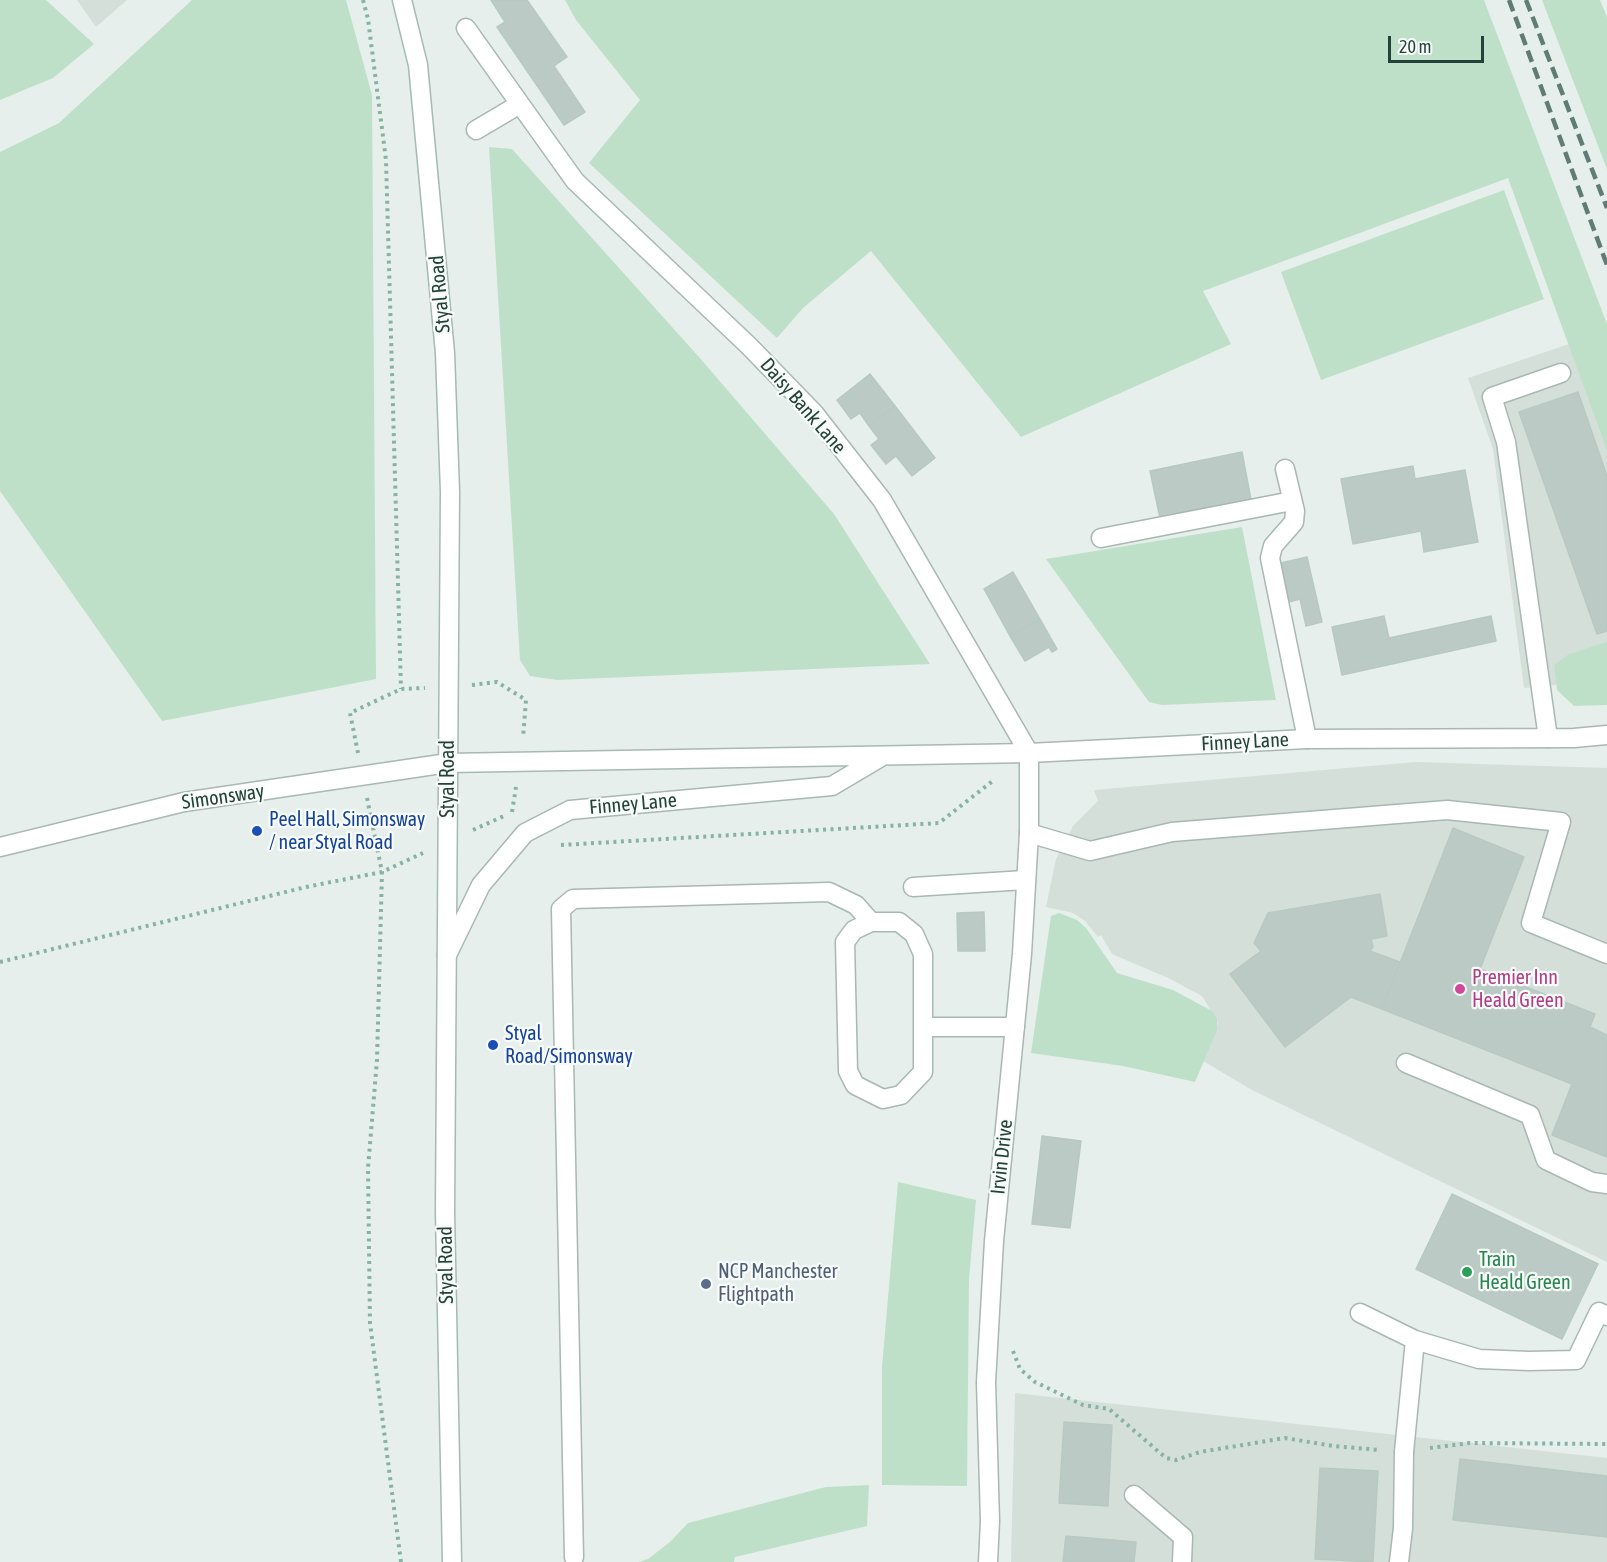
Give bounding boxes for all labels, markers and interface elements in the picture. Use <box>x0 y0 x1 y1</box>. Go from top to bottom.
scale bar <box>1391 24 1487 62</box>
text: 20 m <box>1399 36 1431 57</box>
street label: Styal Road <box>425 254 455 334</box>
street label: Daisy Bank Lane <box>755 353 851 459</box>
street label: Finney Lane <box>1201 728 1289 756</box>
street label: Styal Road <box>436 740 460 818</box>
street label: Simonsway <box>180 779 266 815</box>
street label: Finney Lane <box>588 788 678 820</box>
place label: Peel Hall, Simonsway / near Styal Road <box>269 808 425 855</box>
marker: Peel Hall, Simonsway / near Styal Road <box>250 824 264 838</box>
place label: Premier Inn Heald Green <box>1472 966 1564 1013</box>
marker: Premier Inn Heald Green <box>1453 982 1467 996</box>
place label: Styal Road/Simonsway <box>505 1022 633 1069</box>
marker: Styal Road/Simonsway <box>486 1038 500 1052</box>
street label: Irvin Drive <box>986 1118 1018 1196</box>
street label: Styal Road <box>433 1226 459 1304</box>
place label: Train Heald Green <box>1479 1248 1571 1295</box>
place label: NCP Manchester Flightpath <box>718 1260 838 1307</box>
marker: Train Heald Green <box>1460 1265 1474 1279</box>
marker: NCP Manchester Flightpath <box>699 1277 713 1291</box>

